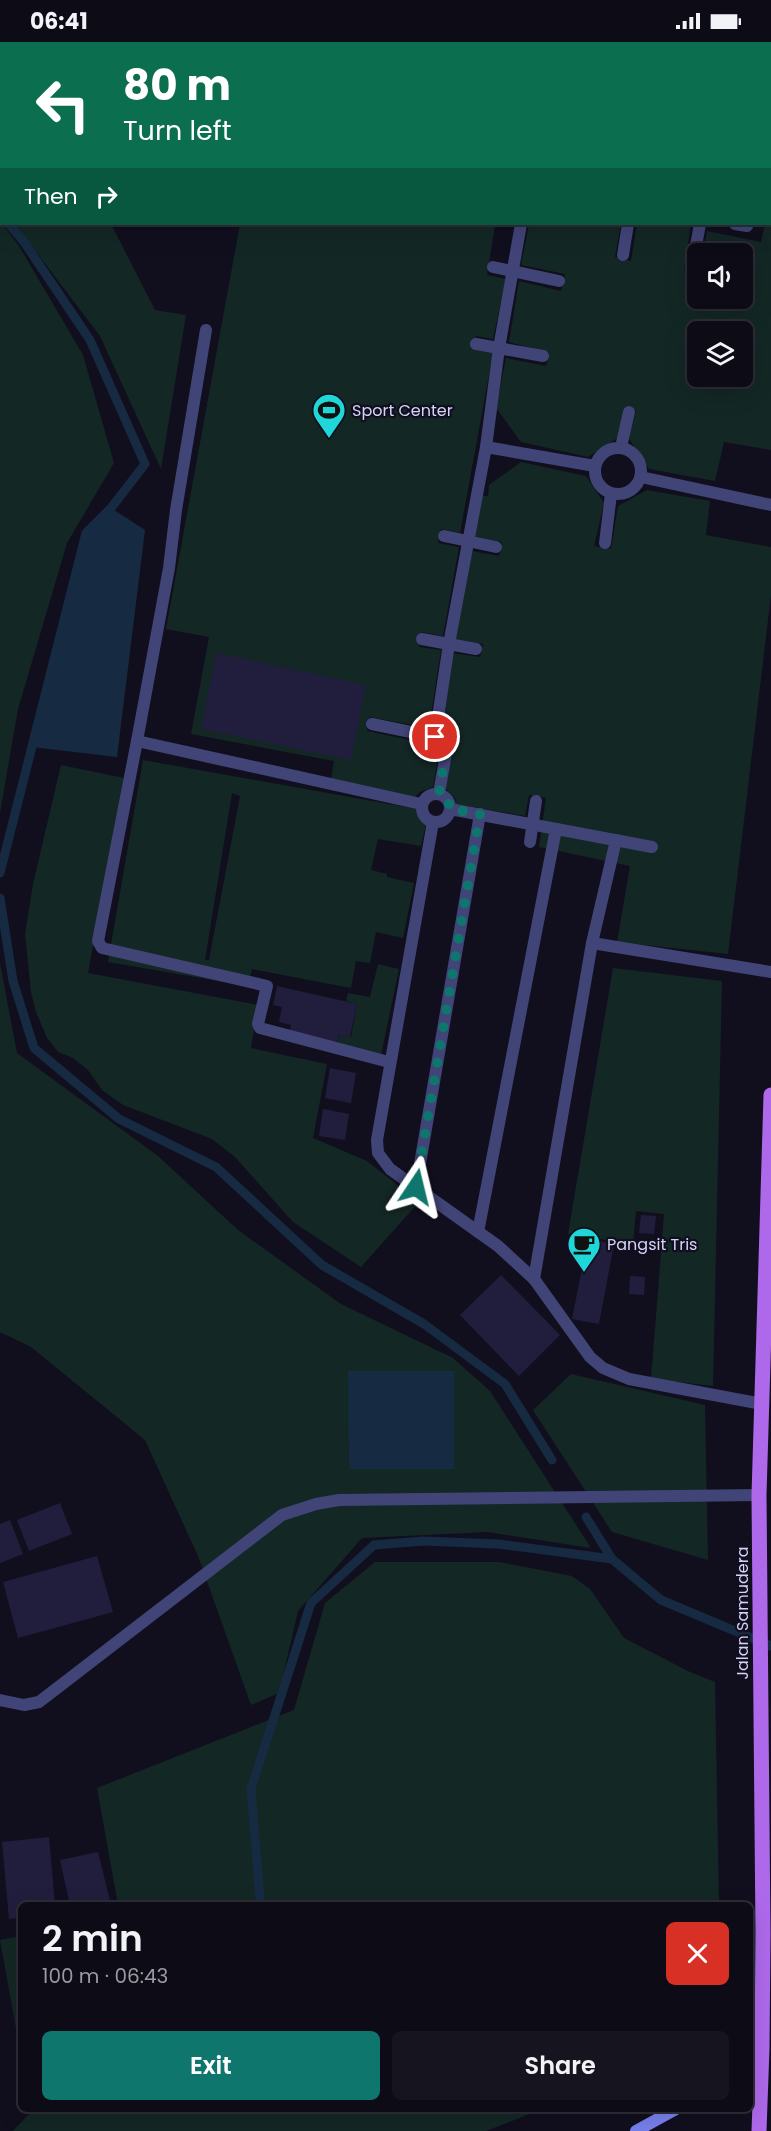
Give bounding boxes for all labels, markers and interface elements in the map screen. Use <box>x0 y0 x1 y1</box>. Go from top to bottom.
text: 06:41 <box>30 6 88 37</box>
text: 80 m <box>123 56 231 115</box>
icon: left <box>24 66 102 144</box>
text: Turn left <box>123 112 232 149</box>
icon: right <box>90 180 123 213</box>
text: Then <box>24 181 78 212</box>
map controls <box>687 243 753 387</box>
button: sound <box>687 243 753 309</box>
button: layers <box>687 321 753 387</box>
sports icon: Sport Center <box>311 392 347 439</box>
place label: Sport Center <box>352 399 453 422</box>
pin <box>409 711 460 762</box>
icon: arrive <box>418 720 451 753</box>
position arrow <box>384 1155 448 1219</box>
cafe icon: Pangsit Tris <box>566 1226 602 1273</box>
place label: Pangsit Tris <box>607 1233 697 1256</box>
street label: Jalan Samudera <box>731 1546 754 1680</box>
text: 2 min <box>42 1913 143 1964</box>
button: close <box>666 1922 729 1985</box>
text: 100 m · 06:43 <box>42 1962 168 1990</box>
button: Exit <box>42 2031 380 2100</box>
button: Share <box>392 2031 729 2100</box>

